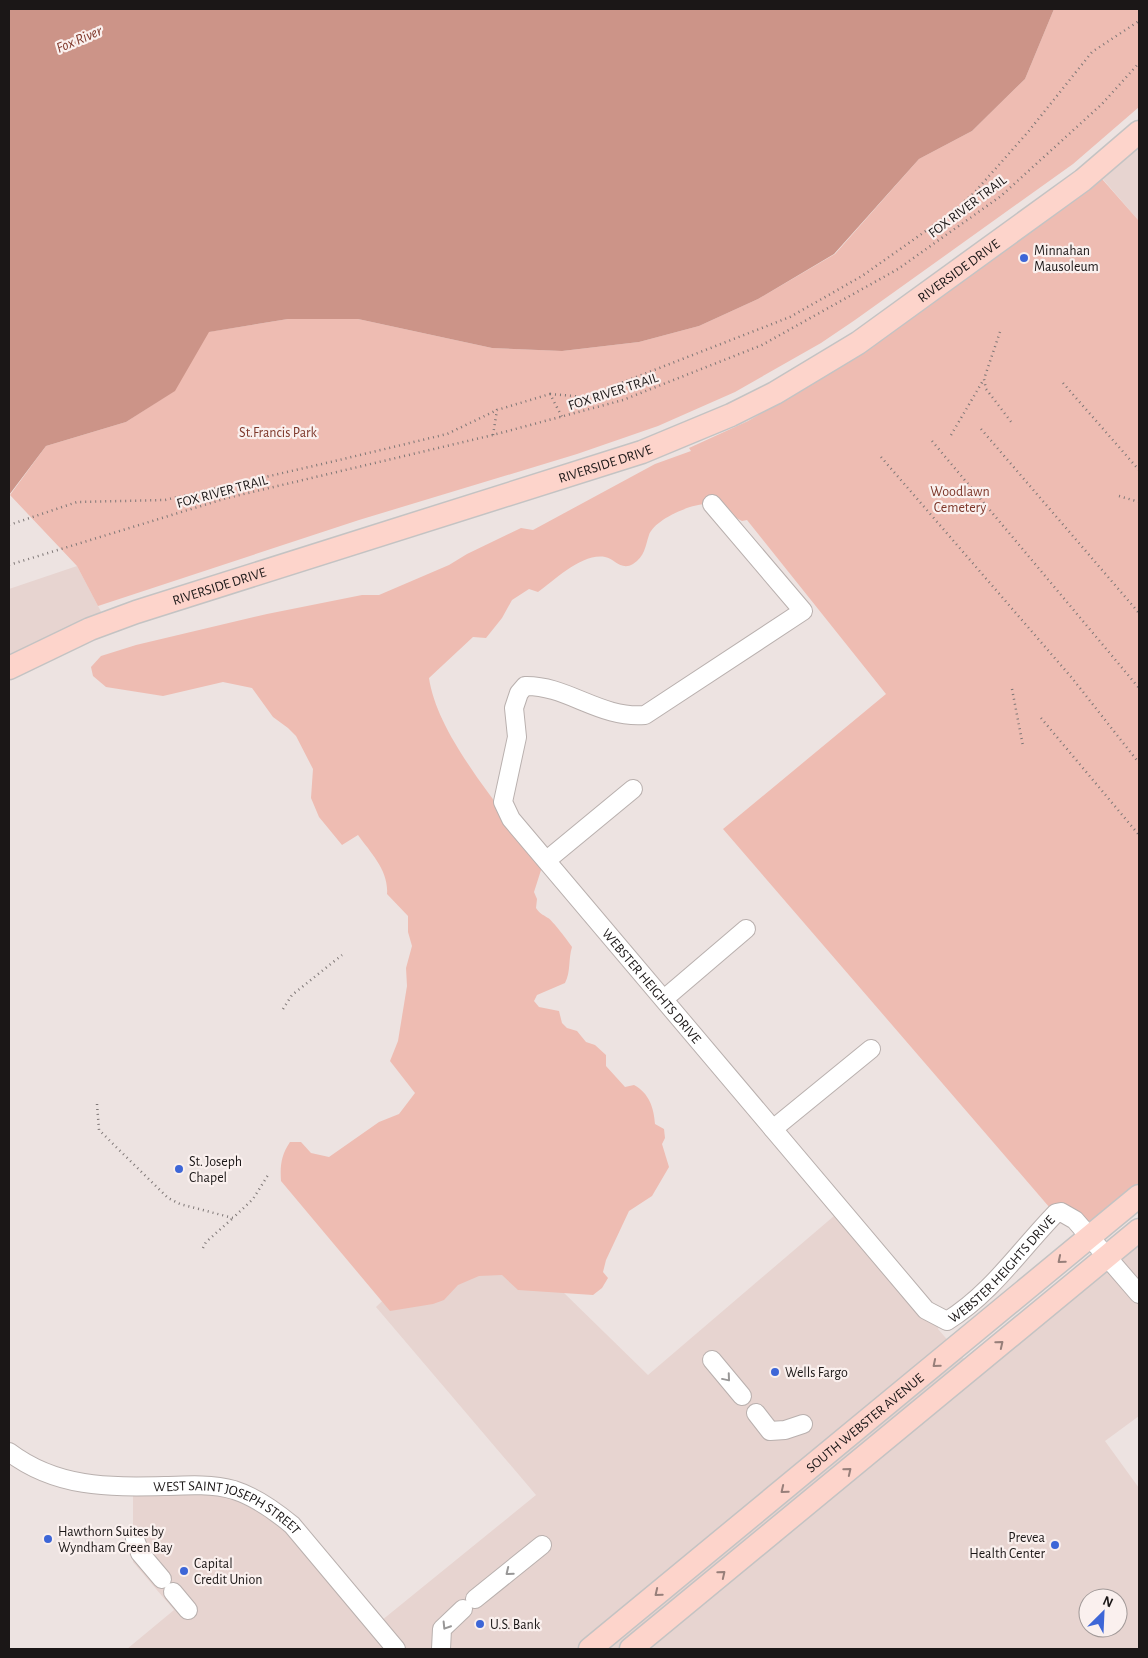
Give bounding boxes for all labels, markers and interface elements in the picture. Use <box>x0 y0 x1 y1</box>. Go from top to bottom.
water label: Fox River <box>54 23 105 56</box>
street label: FOX RIVER TRAIL <box>926 173 1009 241</box>
street label: RIVERSIDE DRIVE <box>915 237 1003 305</box>
place label: Minnahan Mausoleum <box>1034 244 1099 274</box>
marker: Minnahan Mausoleum <box>1018 252 1030 264</box>
street label: FOX RIVER TRAIL <box>567 371 660 413</box>
park label: St.Francis Park <box>239 426 317 440</box>
street label: RIVERSIDE DRIVE <box>557 443 655 486</box>
street label: FOX RIVER TRAIL <box>175 473 269 511</box>
park label: Woodlawn Cemetery <box>930 485 990 515</box>
street label: RIVERSIDE DRIVE <box>171 565 268 608</box>
street label: WEBSTER HEIGHTS DRIVE <box>599 926 704 1047</box>
place label: St. Joseph Chapel <box>189 1155 242 1185</box>
marker: St. Joseph Chapel <box>173 1163 185 1175</box>
street label: WEBSTER HEIGHTS DRIVE <box>946 1213 1058 1326</box>
one-way arrow <box>1058 1255 1067 1263</box>
one-way arrow <box>994 1341 1003 1350</box>
one-way arrow <box>933 1359 942 1367</box>
marker: Wells Fargo <box>769 1366 781 1378</box>
place label: Wells Fargo <box>785 1366 848 1380</box>
street label: SOUTH WEBSTER AVENUE <box>804 1371 927 1476</box>
one-way arrow <box>721 1372 729 1381</box>
one-way arrow <box>842 1469 851 1477</box>
street label: WEST SAINT JOSEPH STREET <box>153 1479 303 1538</box>
one-way arrow <box>781 1485 790 1493</box>
place label: Hawthorn Suites by Wyndham Green Bay <box>58 1525 173 1555</box>
place label: Prevea Health Center <box>969 1531 1046 1561</box>
marker: Hawthorn Suites by Wyndham Green Bay <box>42 1533 54 1545</box>
marker: Prevea Health Center <box>1049 1539 1061 1551</box>
place label: Capital Credit Union <box>194 1557 262 1587</box>
marker: Capital Credit Union <box>178 1565 190 1577</box>
one-way arrow <box>506 1566 515 1574</box>
one-way arrow <box>717 1570 726 1579</box>
one-way arrow <box>655 1588 664 1597</box>
north arrow <box>1078 1588 1128 1638</box>
text: N <box>1101 1594 1115 1610</box>
marker: U.S. Bank <box>474 1618 486 1630</box>
place label: U.S. Bank <box>490 1618 541 1632</box>
one-way arrow <box>443 1621 453 1630</box>

